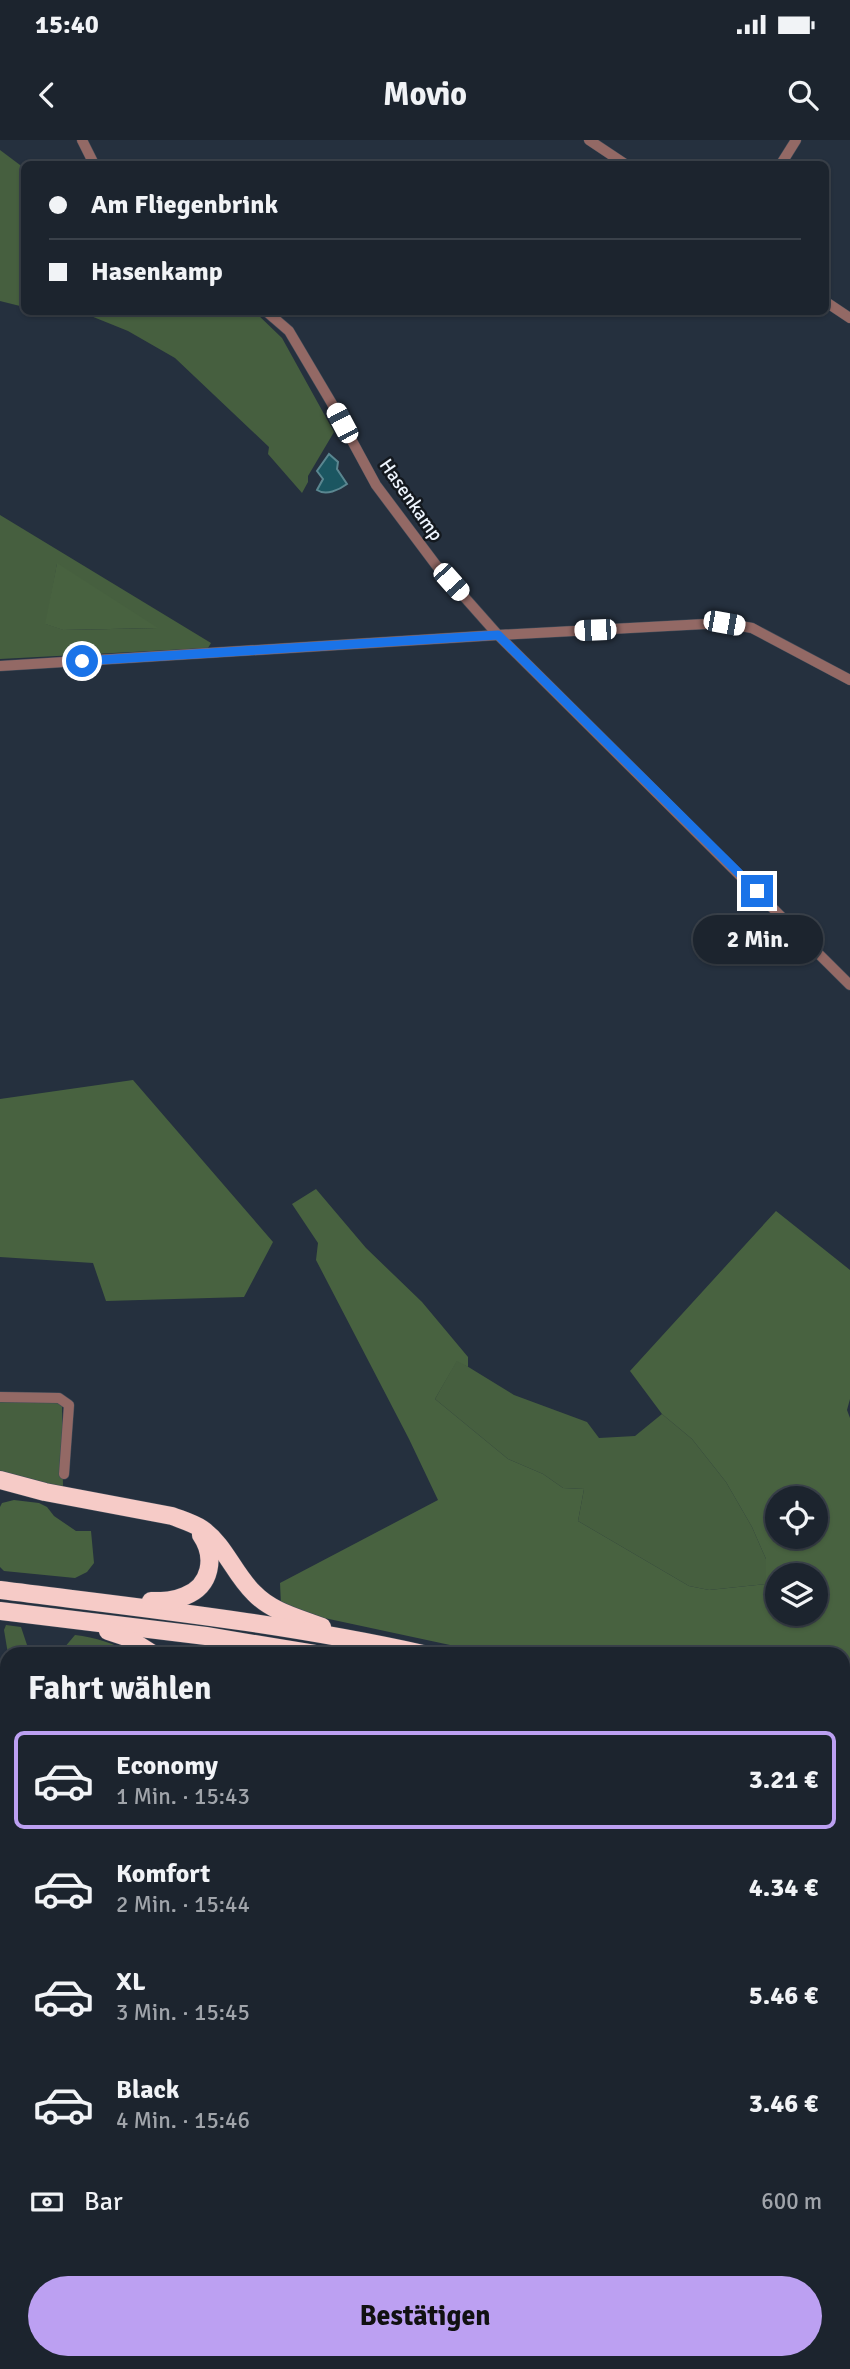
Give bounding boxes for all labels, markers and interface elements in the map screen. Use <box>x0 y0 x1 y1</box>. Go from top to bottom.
text: 15:40 <box>35 9 99 41</box>
text: Movio <box>383 75 467 114</box>
icon: back <box>28 76 66 114</box>
icon: search <box>784 76 822 114</box>
text: Am Fliegenbrink <box>91 189 278 221</box>
text: Hasenkamp <box>91 256 223 288</box>
car <box>323 400 362 446</box>
street label: Hasenkamp <box>374 454 448 546</box>
car <box>430 559 473 605</box>
car <box>702 609 747 637</box>
car <box>574 619 617 641</box>
route start <box>66 645 98 677</box>
route end <box>741 875 773 907</box>
callout: 2 Min. <box>692 916 822 964</box>
text: 2 Min. <box>727 925 789 954</box>
map controls <box>765 1486 828 1626</box>
button: locate <box>765 1486 828 1549</box>
button: layers <box>765 1563 828 1626</box>
text: Fahrt wählen <box>28 1669 212 1708</box>
icon: car <box>32 1749 95 1812</box>
text: Economy <box>116 1750 218 1782</box>
text: 3.21 € <box>749 1764 818 1796</box>
text: 1 Min. · 15:43 <box>116 1782 250 1811</box>
icon: car <box>32 1857 95 1920</box>
text: Komfort <box>116 1858 210 1890</box>
text: 4.34 € <box>749 1872 818 1904</box>
text: 2 Min. · 15:44 <box>116 1890 250 1919</box>
icon: car <box>32 1965 95 2028</box>
text: XL <box>116 1966 146 1998</box>
text: 5.46 € <box>749 1980 818 2012</box>
text: 3 Min. · 15:45 <box>116 1998 250 2027</box>
icon: car <box>32 2073 95 2136</box>
text: Black <box>116 2074 179 2106</box>
text: 3.46 € <box>749 2088 818 2120</box>
text: 4 Min. · 15:46 <box>116 2106 250 2135</box>
icon: cash <box>28 2183 66 2221</box>
text: Bar <box>84 2186 122 2218</box>
text: 600 m <box>761 2187 822 2216</box>
button: Bestätigen <box>28 2276 822 2356</box>

